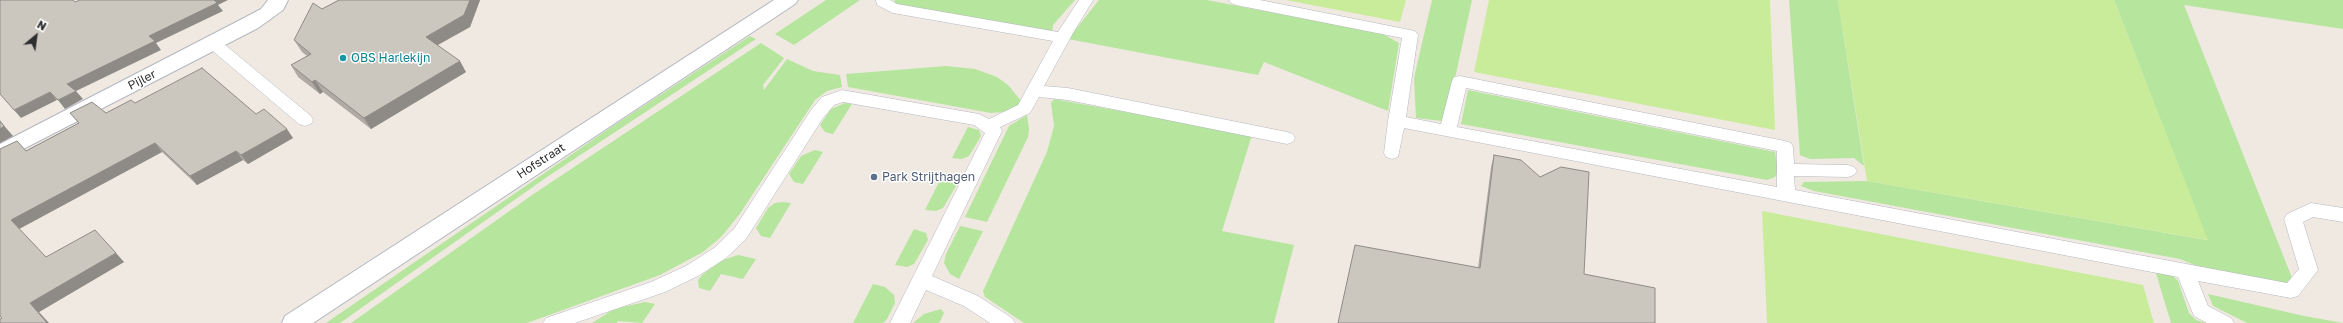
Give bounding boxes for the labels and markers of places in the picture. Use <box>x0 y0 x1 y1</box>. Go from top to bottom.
place label: OBS Harlekijn <box>351 51 430 65</box>
marker: OBS Harlekijn <box>338 53 348 63</box>
place label: Park Strijthagen <box>882 170 975 184</box>
marker: Park Strijthagen <box>869 172 879 182</box>

